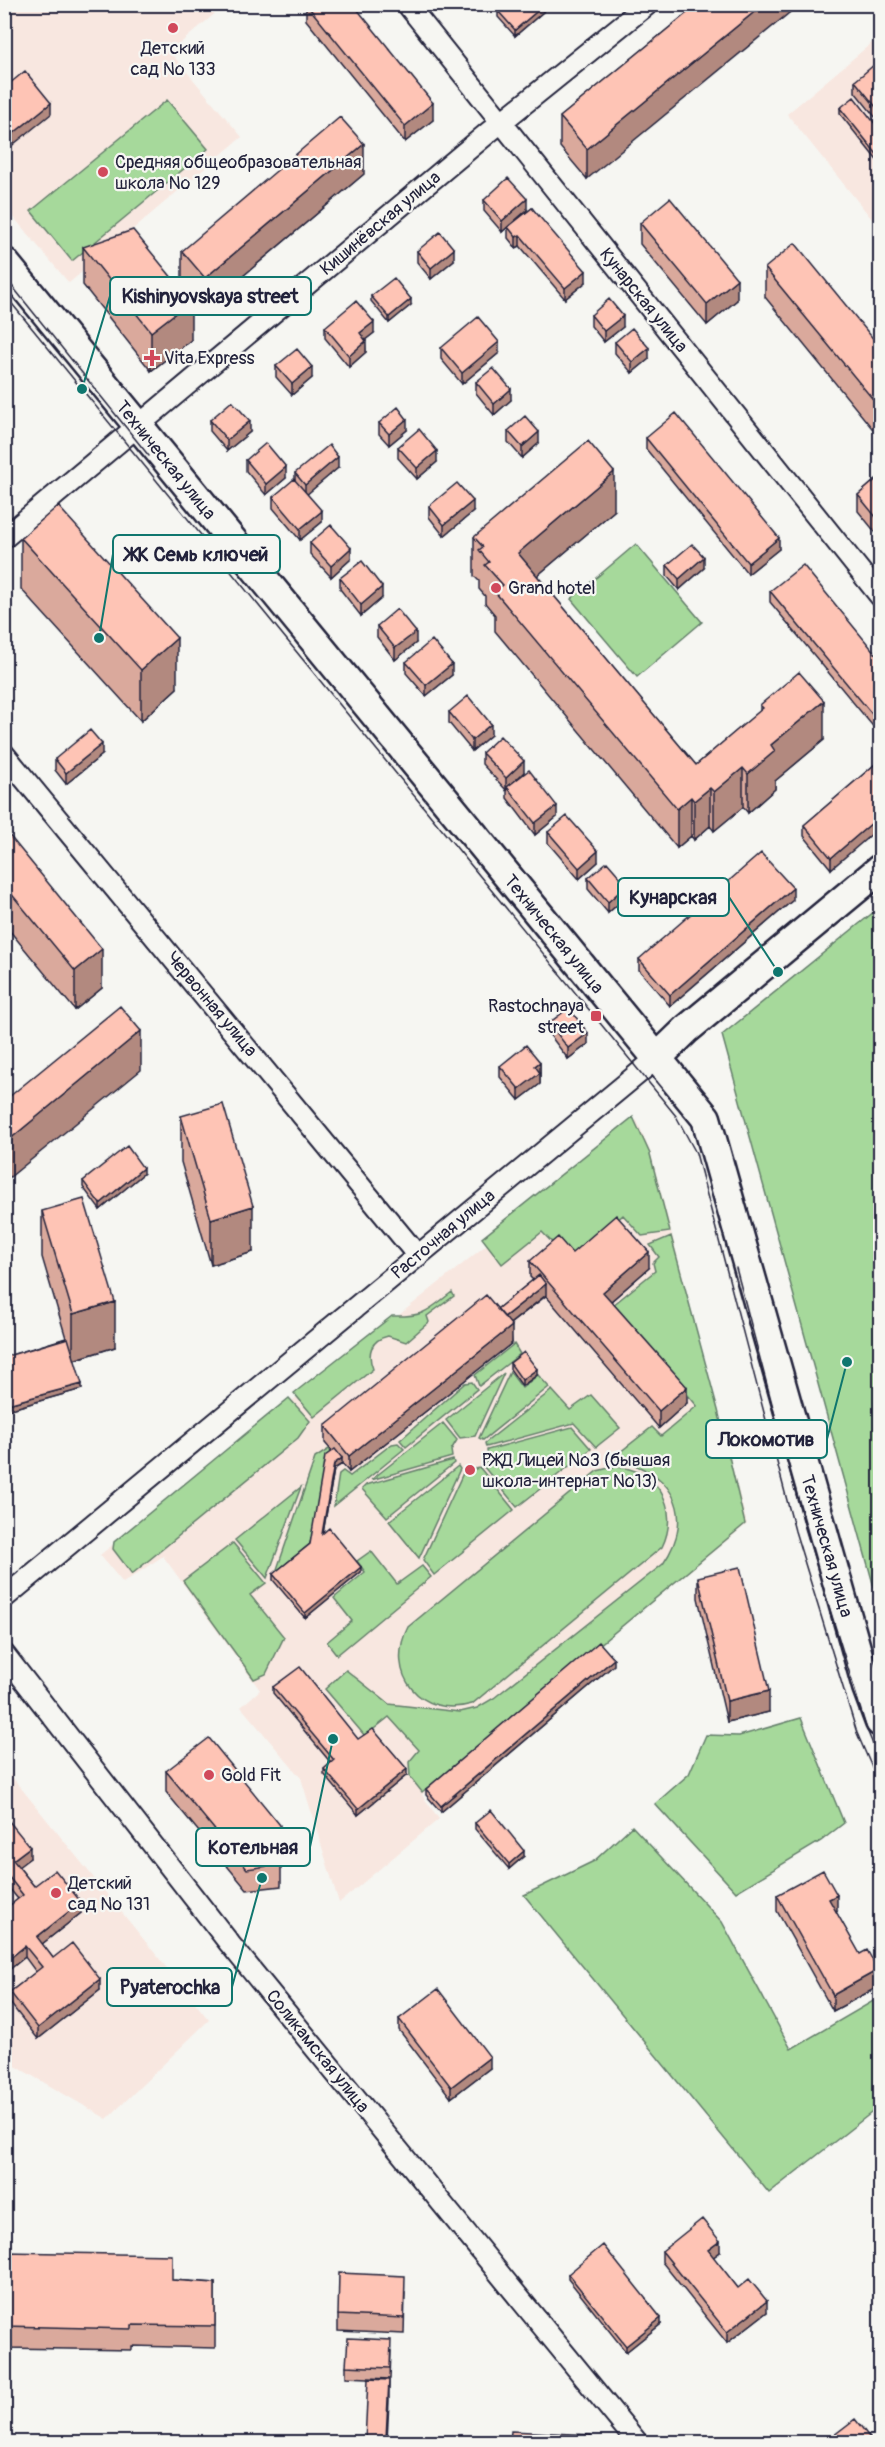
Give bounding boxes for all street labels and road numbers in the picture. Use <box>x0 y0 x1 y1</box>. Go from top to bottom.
street label: Кишинёвская улица <box>315 166 445 281</box>
street label: Кунарская улица <box>594 243 693 357</box>
street label: Техническая улица <box>110 396 221 525</box>
street label: Техническая улица <box>498 870 609 999</box>
street label: Червонная улица <box>161 947 262 1062</box>
street label: Расточная улица <box>387 1184 500 1284</box>
street label: Техническая улица <box>795 1472 858 1620</box>
street label: Соликамская улица <box>261 1985 374 2118</box>

